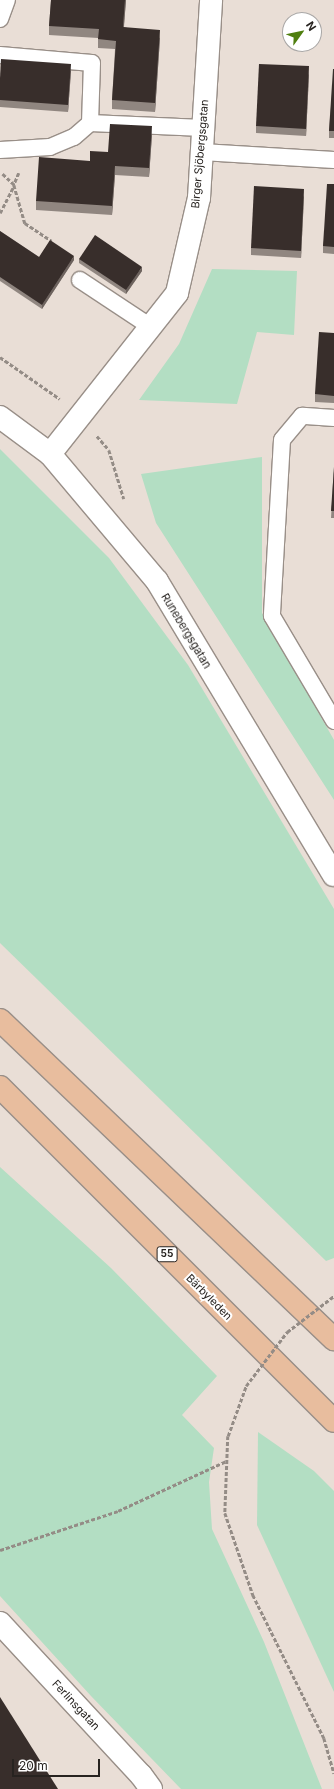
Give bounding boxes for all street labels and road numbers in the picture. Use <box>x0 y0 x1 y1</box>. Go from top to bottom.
street label: Birger Sjöbergsgatan <box>189 99 211 209</box>
street label: Runebergsgatan <box>158 591 214 671</box>
road number: 55 <box>156 1246 178 1262</box>
street label: Bärbyleden <box>183 1271 235 1323</box>
street label: Ferlinsgatan <box>49 1677 103 1733</box>

